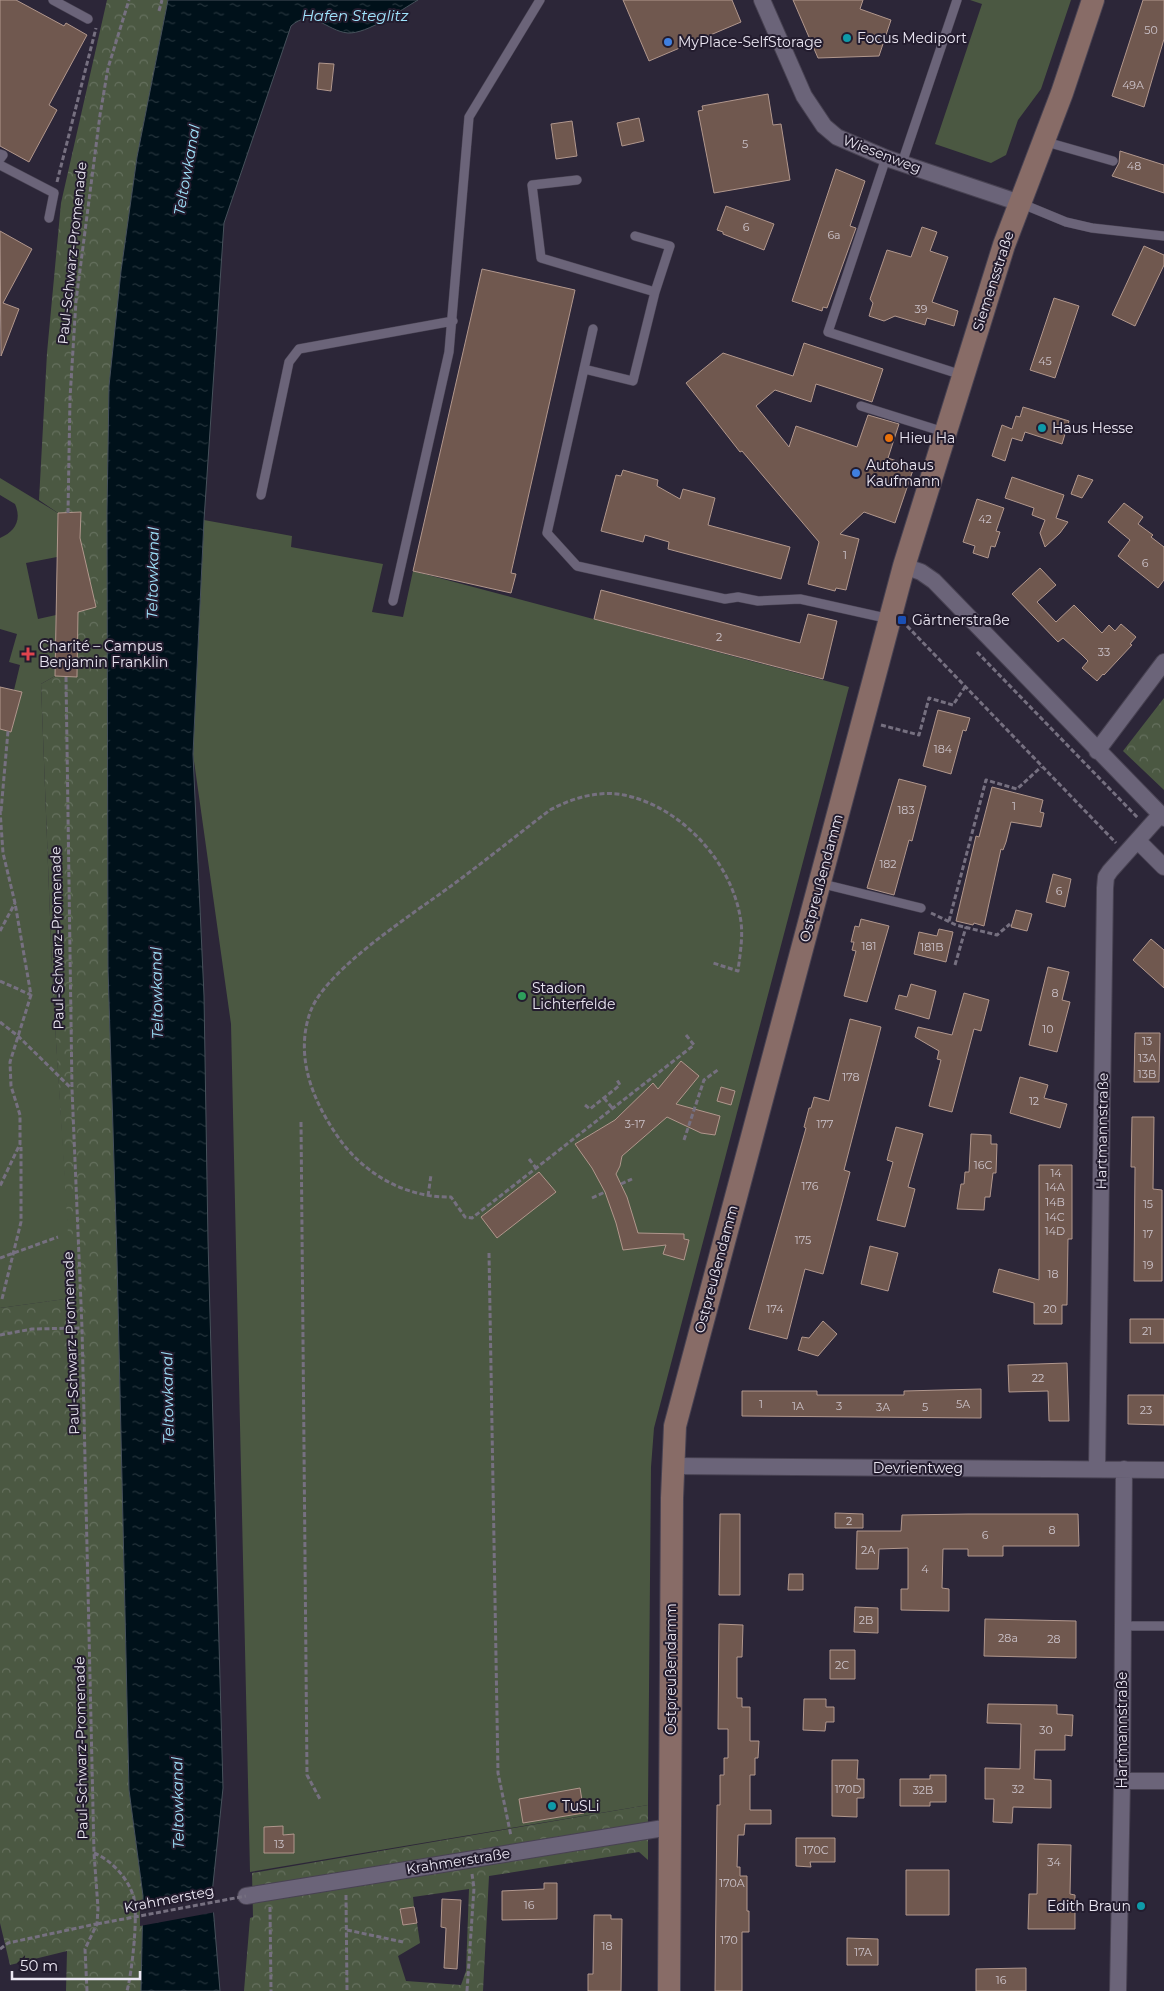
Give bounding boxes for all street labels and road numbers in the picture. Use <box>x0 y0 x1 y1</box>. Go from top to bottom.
street label: Wiesenweg <box>840 131 924 177</box>
street label: Paul-Schwarz-Promenade <box>53 161 91 345</box>
street label: Siemensstraße <box>968 229 1018 333</box>
street label: Ostpreußendamm <box>795 812 847 944</box>
street label: Paul-Schwarz-Promenade <box>46 846 68 1030</box>
street label: Hartmannstraße <box>1092 1072 1112 1190</box>
street label: Ostpreußendamm <box>690 1203 742 1335</box>
street label: Paul-Schwarz-Promenade <box>59 1251 83 1435</box>
street label: Devrientweg <box>873 1459 963 1477</box>
street label: Ostpreußendamm <box>662 1603 680 1735</box>
street label: Paul-Schwarz-Promenade <box>70 1656 92 1840</box>
street label: Hartmannstraße <box>1113 1672 1131 1788</box>
street label: Krahmerstraße <box>405 1844 511 1878</box>
street label: Krahmersteg <box>122 1881 216 1917</box>

